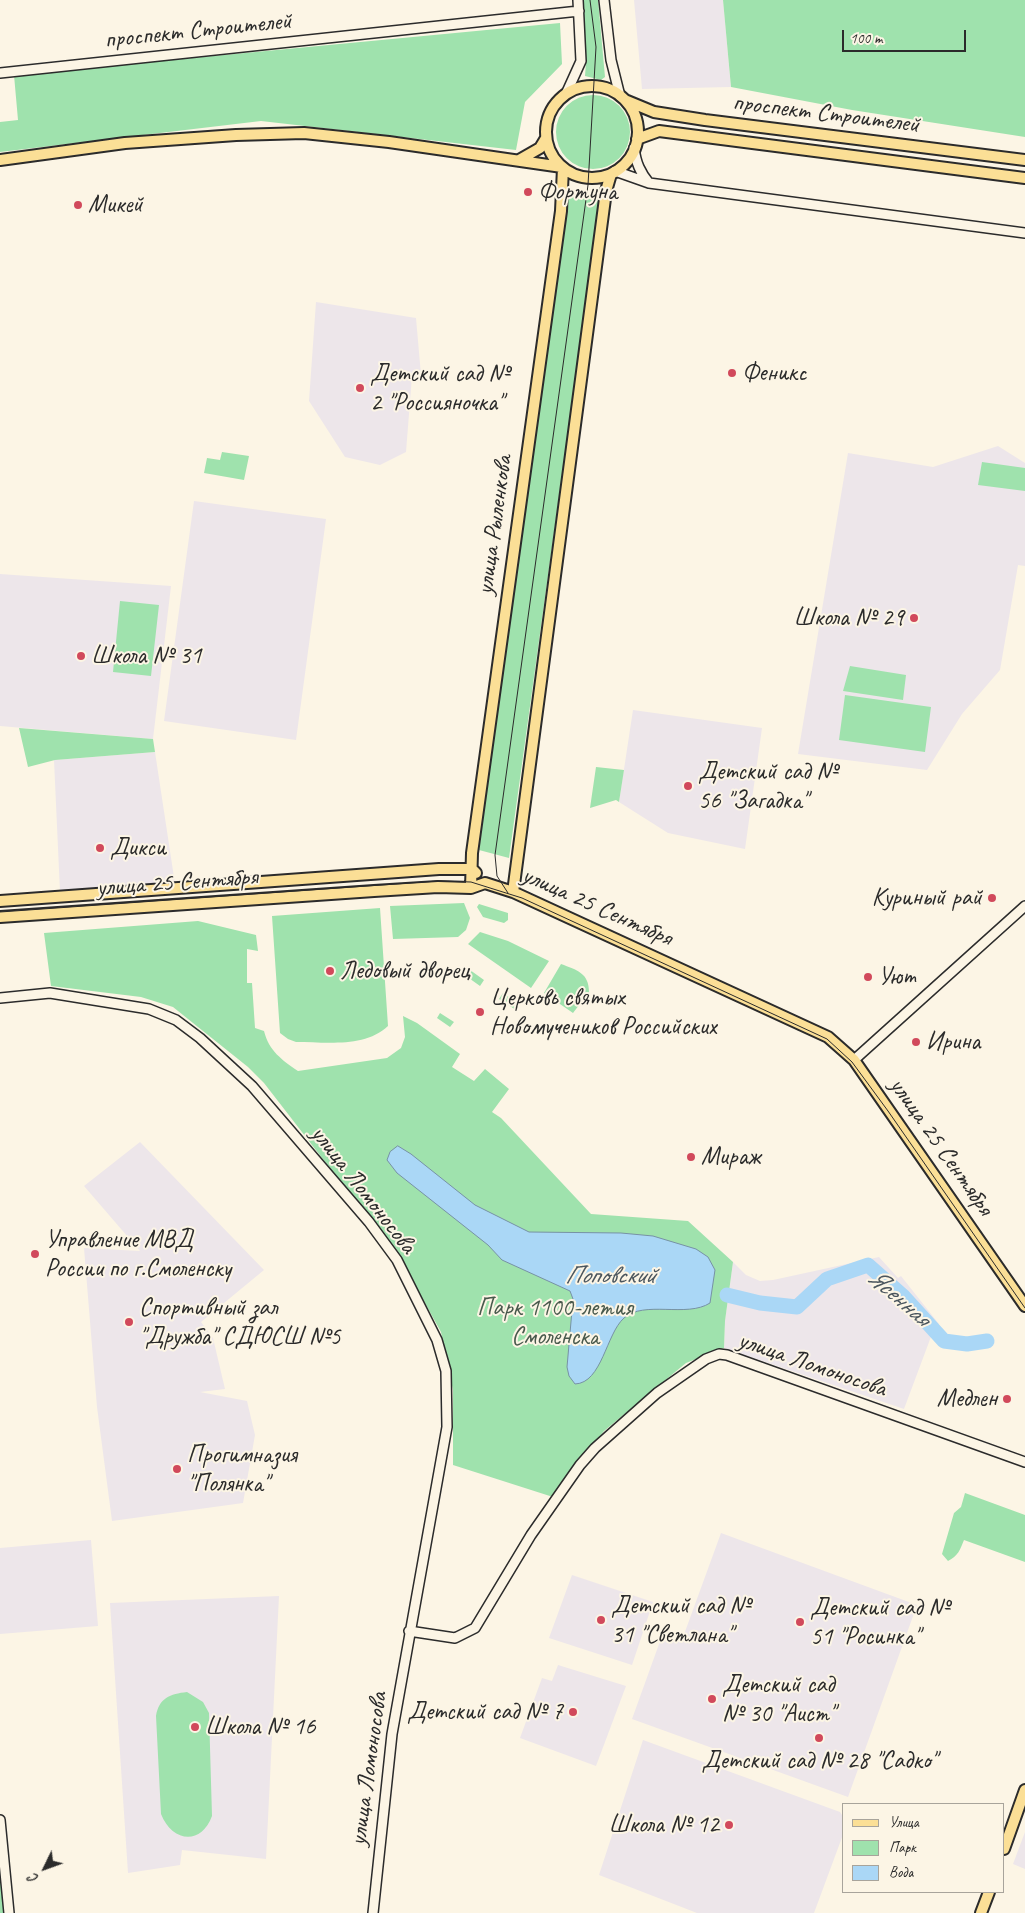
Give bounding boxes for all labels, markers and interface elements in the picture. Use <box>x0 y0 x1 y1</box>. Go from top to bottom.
street label: проспект Строителей <box>103 6 293 56</box>
scale bar <box>845 20 969 52</box>
text: 100 m <box>850 29 882 48</box>
street label: проспект Строителей <box>731 88 921 140</box>
place label: Фортуна <box>538 177 617 207</box>
marker: Фортуна <box>522 186 534 198</box>
place label: Микей <box>88 190 143 220</box>
marker: Микей <box>72 199 84 211</box>
place label: Феникс <box>742 358 806 388</box>
place label: Детский сад № 2 "Россияночка" <box>370 359 509 418</box>
marker: Феникс <box>726 367 738 379</box>
marker: Детский сад № 2 "Россияночка" <box>354 382 366 394</box>
street label: улица Рыленкова <box>470 453 520 597</box>
place label: Школа № 29 <box>794 603 904 633</box>
marker: Школа № 29 <box>908 612 920 624</box>
place label: Школа № 31 <box>91 641 201 671</box>
marker: Школа № 31 <box>75 650 87 662</box>
place label: Детский сад № 56 "Загадка" <box>698 757 837 816</box>
marker: Детский сад № 56 "Загадка" <box>682 780 694 792</box>
place label: Дикси <box>110 833 166 863</box>
marker: Дикси <box>94 842 106 854</box>
street label: улица 25 Сентября <box>517 860 677 954</box>
street label: улица 25 Сентября <box>95 862 259 904</box>
place label: Куриный рай <box>872 883 982 913</box>
marker: Куриный рай <box>986 892 998 904</box>
place label: Ледовый дворец <box>340 956 470 986</box>
place label: Уют <box>878 962 915 992</box>
marker: Ледовый дворец <box>324 965 336 977</box>
marker: Уют <box>862 971 874 983</box>
place label: Церковь святых Новомучеников Российских <box>490 983 716 1042</box>
marker: Церковь святых Новомучеников Российских <box>474 1006 486 1018</box>
place label: Ирина <box>926 1027 980 1057</box>
marker: Ирина <box>910 1036 922 1048</box>
street label: улица 25 Сентября <box>882 1072 1000 1222</box>
street label: улица Ломоносова <box>304 1120 422 1260</box>
place label: Мираж <box>701 1142 760 1172</box>
marker: Мираж <box>685 1151 697 1163</box>
place label: Управление МВД России по г.Смоленску <box>45 1225 231 1284</box>
marker: Управление МВД России по г.Смоленску <box>29 1248 41 1260</box>
water label: Поповский <box>565 1260 655 1292</box>
water label: Ясенная <box>860 1262 936 1334</box>
place label: Спортивный зал "Дружба" СДЮСШ №5 <box>139 1293 341 1352</box>
park label: Парк 1100-летия Смоленска <box>477 1293 633 1352</box>
marker: Спортивный зал "Дружба" СДЮСШ №5 <box>123 1316 135 1328</box>
street label: улица Ломоносова <box>734 1326 890 1404</box>
place label: Медлен <box>937 1384 997 1414</box>
marker: Медлен <box>1001 1393 1013 1405</box>
place label: Прогимназия "Полянка" <box>187 1440 297 1499</box>
marker: Прогимназия "Полянка" <box>171 1463 183 1475</box>
place label: Детский сад № 31 "Светлана" <box>611 1591 750 1650</box>
place label: Детский сад № 51 "Росинка" <box>810 1593 949 1652</box>
marker: Детский сад № 31 "Светлана" <box>595 1614 607 1626</box>
marker: Детский сад № 51 "Росинка" <box>794 1616 806 1628</box>
place label: Детский сад № 30 "Аист" <box>722 1670 835 1729</box>
street label: улица Ломоносова <box>343 1690 395 1848</box>
marker: Детский сад № 30 "Аист" <box>706 1693 718 1705</box>
place label: Детский сад № 7 <box>407 1697 563 1727</box>
marker: Детский сад № 7 <box>567 1706 579 1718</box>
place label: Школа № 16 <box>205 1712 315 1742</box>
marker: Школа № 16 <box>189 1721 201 1733</box>
marker: Детский сад № 28 "Садко" <box>813 1732 825 1744</box>
place label: Детский сад № 28 "Садко" <box>702 1746 936 1776</box>
legend <box>842 1803 1005 1893</box>
place label: Школа № 12 <box>609 1810 719 1840</box>
text: Улица <box>889 1813 919 1832</box>
marker: Школа № 12 <box>723 1819 735 1831</box>
text: Парк <box>889 1838 916 1857</box>
north arrow <box>20 1843 70 1893</box>
text: Вода <box>889 1863 913 1882</box>
text: С <box>25 1870 42 1887</box>

